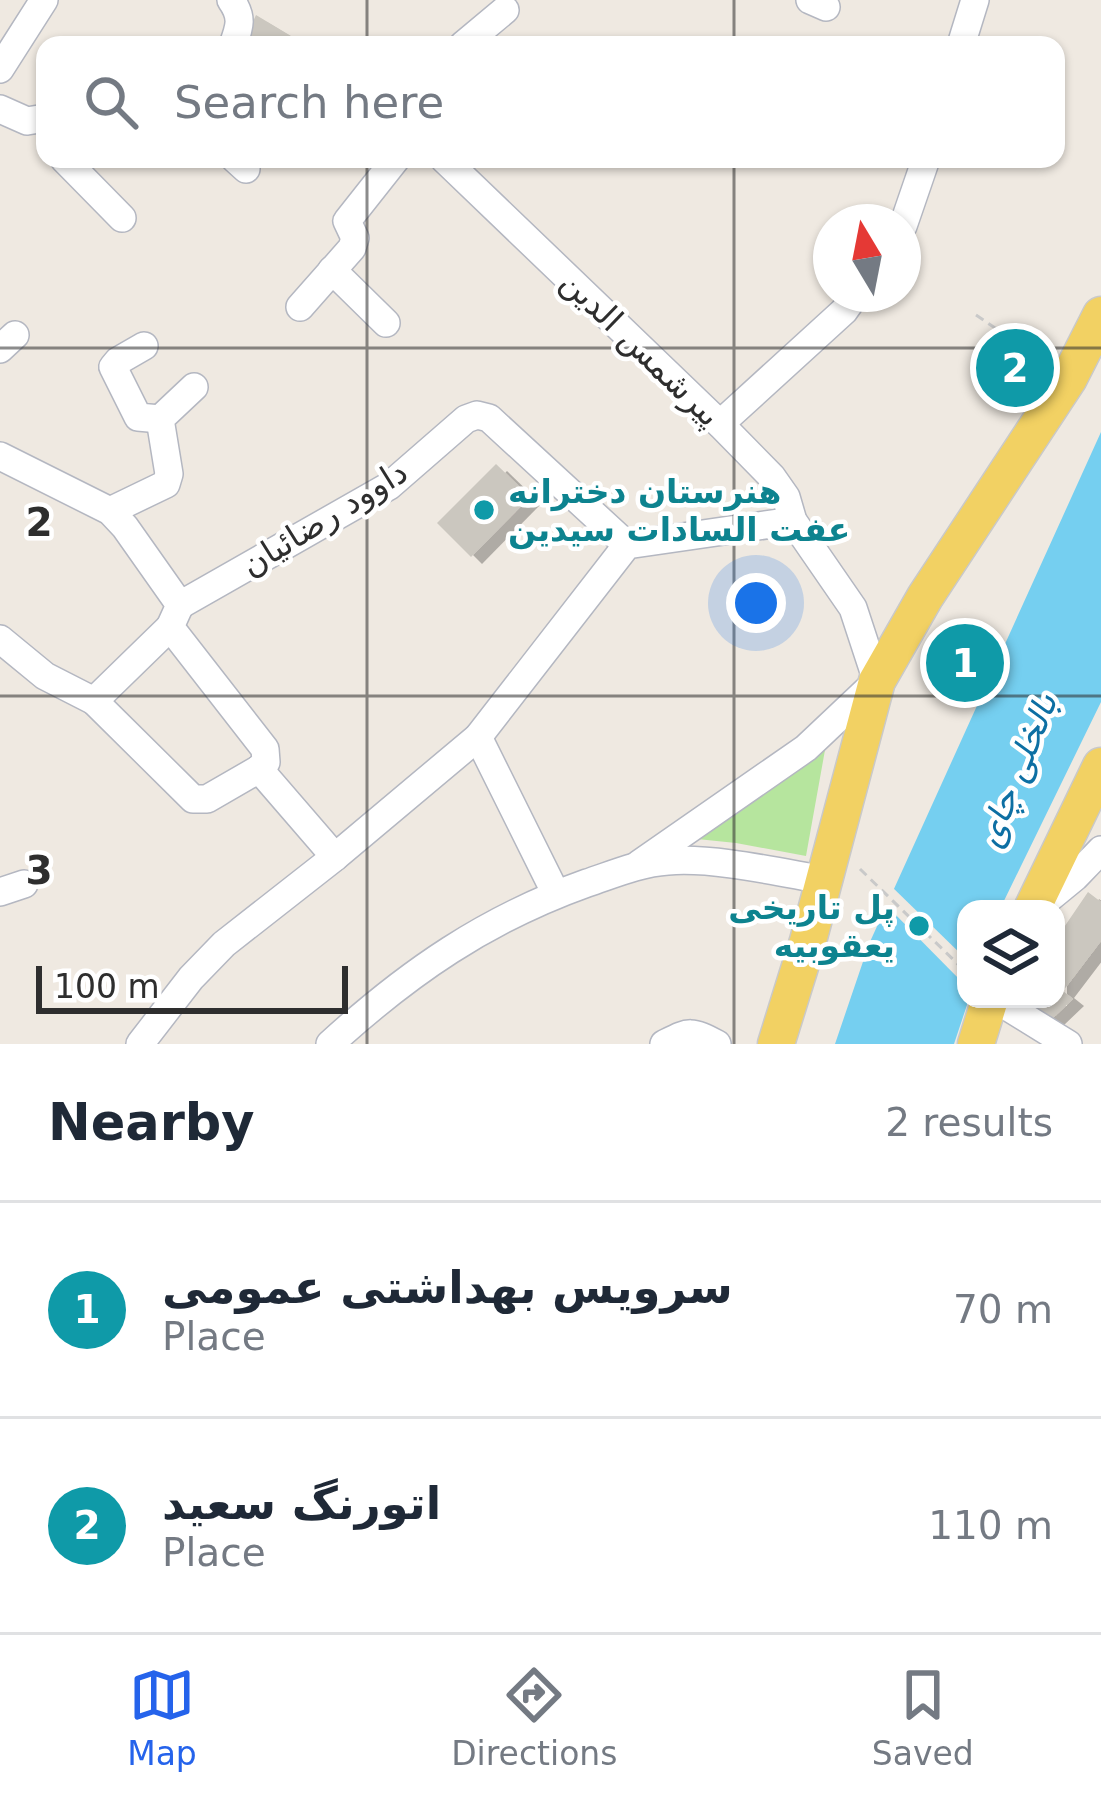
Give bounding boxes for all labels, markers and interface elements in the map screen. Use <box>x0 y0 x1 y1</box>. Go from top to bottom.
search box <box>36 36 1065 168</box>
icon: search <box>78 69 144 135</box>
text: Search here <box>174 76 444 129</box>
north arrow <box>813 204 921 312</box>
street label: پیرشمس الدین <box>553 262 729 434</box>
pin: 2 <box>976 323 1054 413</box>
street label: داوود رضائیان <box>234 452 414 584</box>
place label: هنرستان دخترانه عفت السادات سیدین <box>508 472 850 550</box>
marker: هنرستان دخترانه عفت السادات سیدین <box>471 497 497 523</box>
text: 2 <box>25 500 53 545</box>
your location <box>726 573 786 633</box>
pin: 1 <box>926 618 1004 708</box>
water label: بالخلی چای <box>967 687 1069 853</box>
text: 3 <box>25 848 53 893</box>
place label: پل تاریخی یعقوبیه <box>728 888 895 966</box>
map controls <box>957 900 1065 1008</box>
button: layers <box>957 900 1065 1008</box>
marker: پل تاریخی یعقوبیه <box>906 913 932 939</box>
scale bar <box>36 960 348 1013</box>
text: 100 m <box>54 967 160 1006</box>
text: Nearby <box>48 1093 255 1152</box>
text: 2 results <box>885 1100 1053 1145</box>
text: سرویس بهداشتی عمومی <box>162 1261 733 1314</box>
text: 1 <box>73 1287 101 1332</box>
text: 70 m <box>953 1287 1053 1332</box>
text: Place <box>162 1314 266 1359</box>
text: اتورنگ سعید <box>162 1477 441 1530</box>
text: 2 <box>73 1503 101 1548</box>
text: 110 m <box>928 1503 1053 1548</box>
text: Place <box>162 1530 266 1575</box>
tab: Map <box>127 1662 197 1773</box>
tab: Directions <box>451 1662 617 1773</box>
tab: Saved <box>872 1662 974 1773</box>

